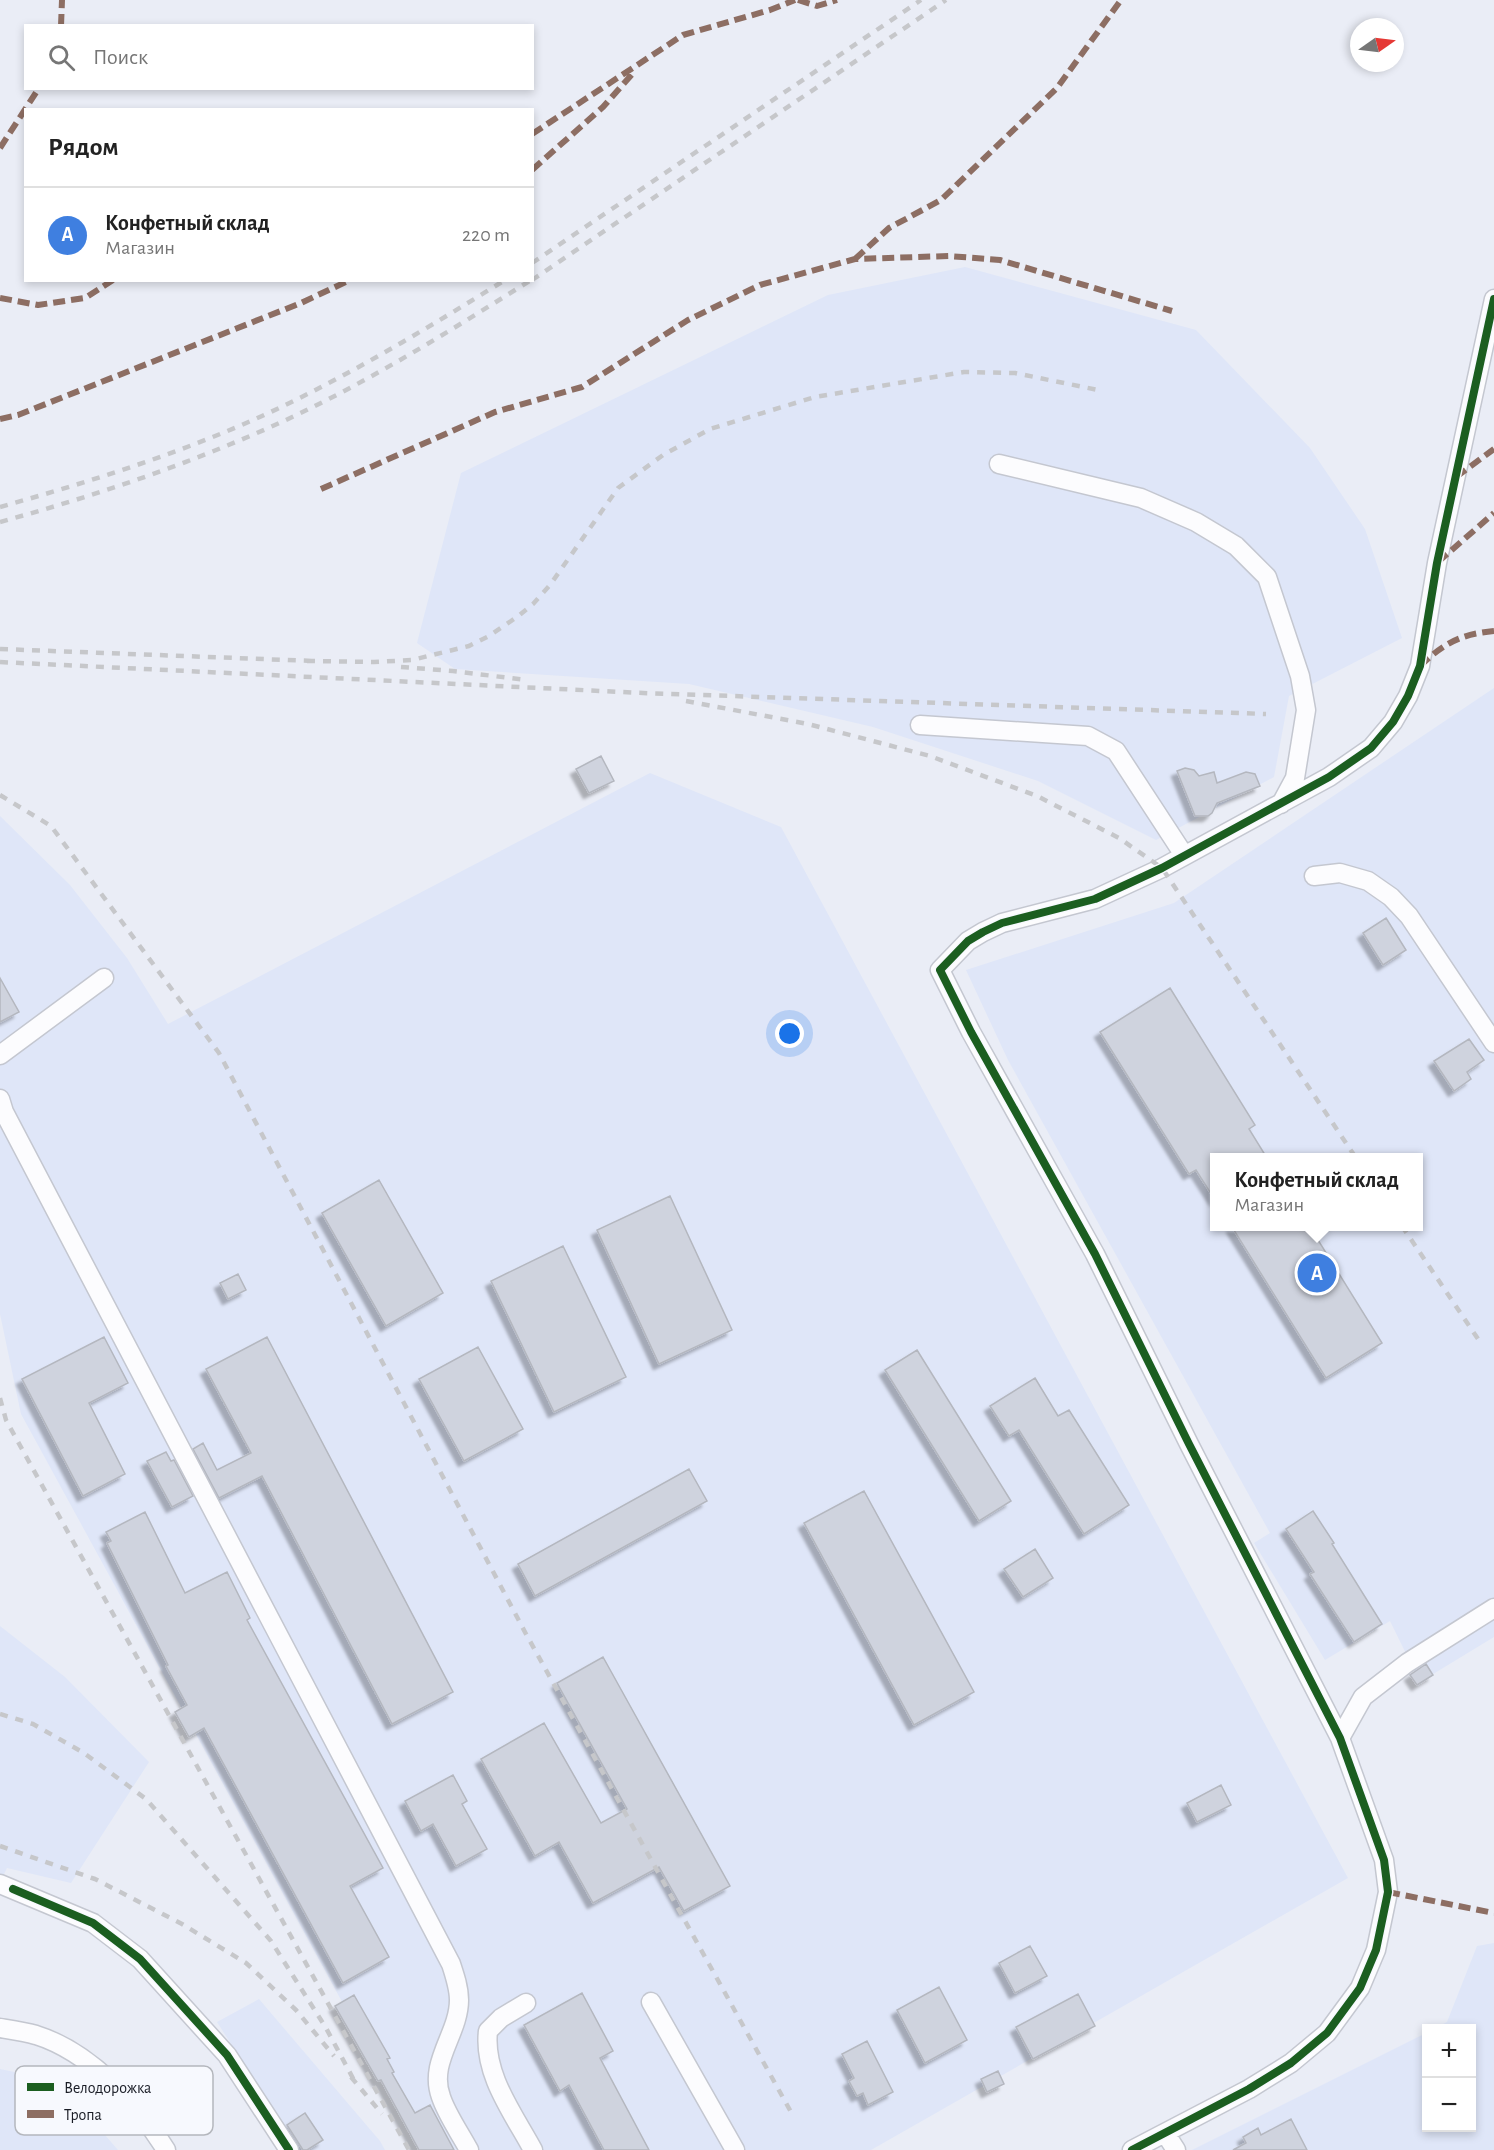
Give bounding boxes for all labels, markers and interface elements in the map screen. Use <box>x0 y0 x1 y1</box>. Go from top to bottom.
north arrow <box>1350 18 1404 72</box>
search box <box>24 24 534 90</box>
icon: search <box>45 41 78 74</box>
text: Поиск <box>93 46 148 68</box>
text: Рядом <box>48 134 119 160</box>
text: Конфетный склад <box>105 212 270 234</box>
text: A <box>62 225 74 245</box>
text: 220 m <box>462 225 510 245</box>
text: Магазин <box>105 238 175 258</box>
your location <box>775 1019 804 1048</box>
popup <box>1210 1153 1423 1231</box>
text: Конфетный склад <box>1234 1169 1399 1191</box>
text: Магазин <box>1234 1195 1304 1215</box>
pin: A <box>1298 1250 1336 1296</box>
map controls <box>1422 2024 1476 2132</box>
button: + <box>1422 2024 1476 2078</box>
legend <box>15 2066 213 2135</box>
button: − <box>1422 2078 1476 2132</box>
text: Велодорожка <box>64 2080 151 2096</box>
text: Тропа <box>64 2107 102 2123</box>

